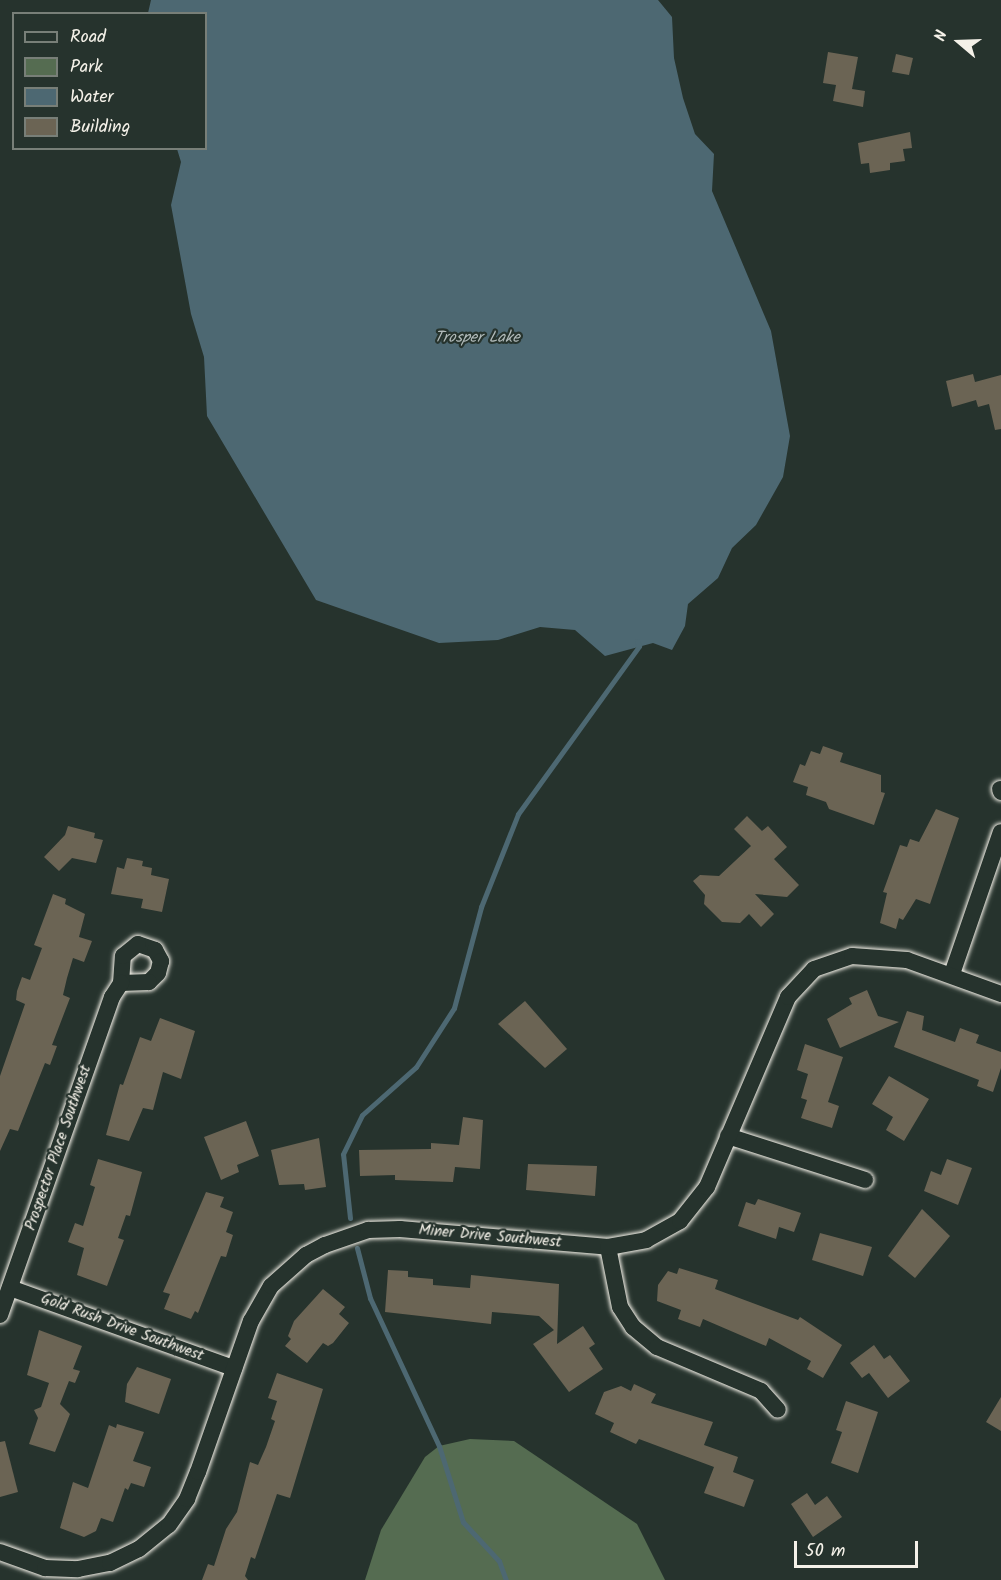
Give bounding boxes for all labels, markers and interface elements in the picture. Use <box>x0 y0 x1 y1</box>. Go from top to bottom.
legend <box>12 12 207 150</box>
north arrow <box>929 12 989 72</box>
text: Road <box>70 23 106 52</box>
text: N <box>928 27 955 45</box>
text: Park <box>70 53 103 82</box>
text: Water <box>70 83 114 112</box>
text: Building <box>70 113 130 142</box>
water label: Trosper Lake <box>434 328 520 348</box>
street label: Prospector Place Southwest <box>22 1063 96 1233</box>
street label: Miner Drive Southwest <box>418 1222 562 1252</box>
street label: Gold Rush Drive Southwest <box>38 1290 206 1366</box>
scale bar <box>797 1529 922 1567</box>
text: 50 m <box>805 1537 845 1566</box>

